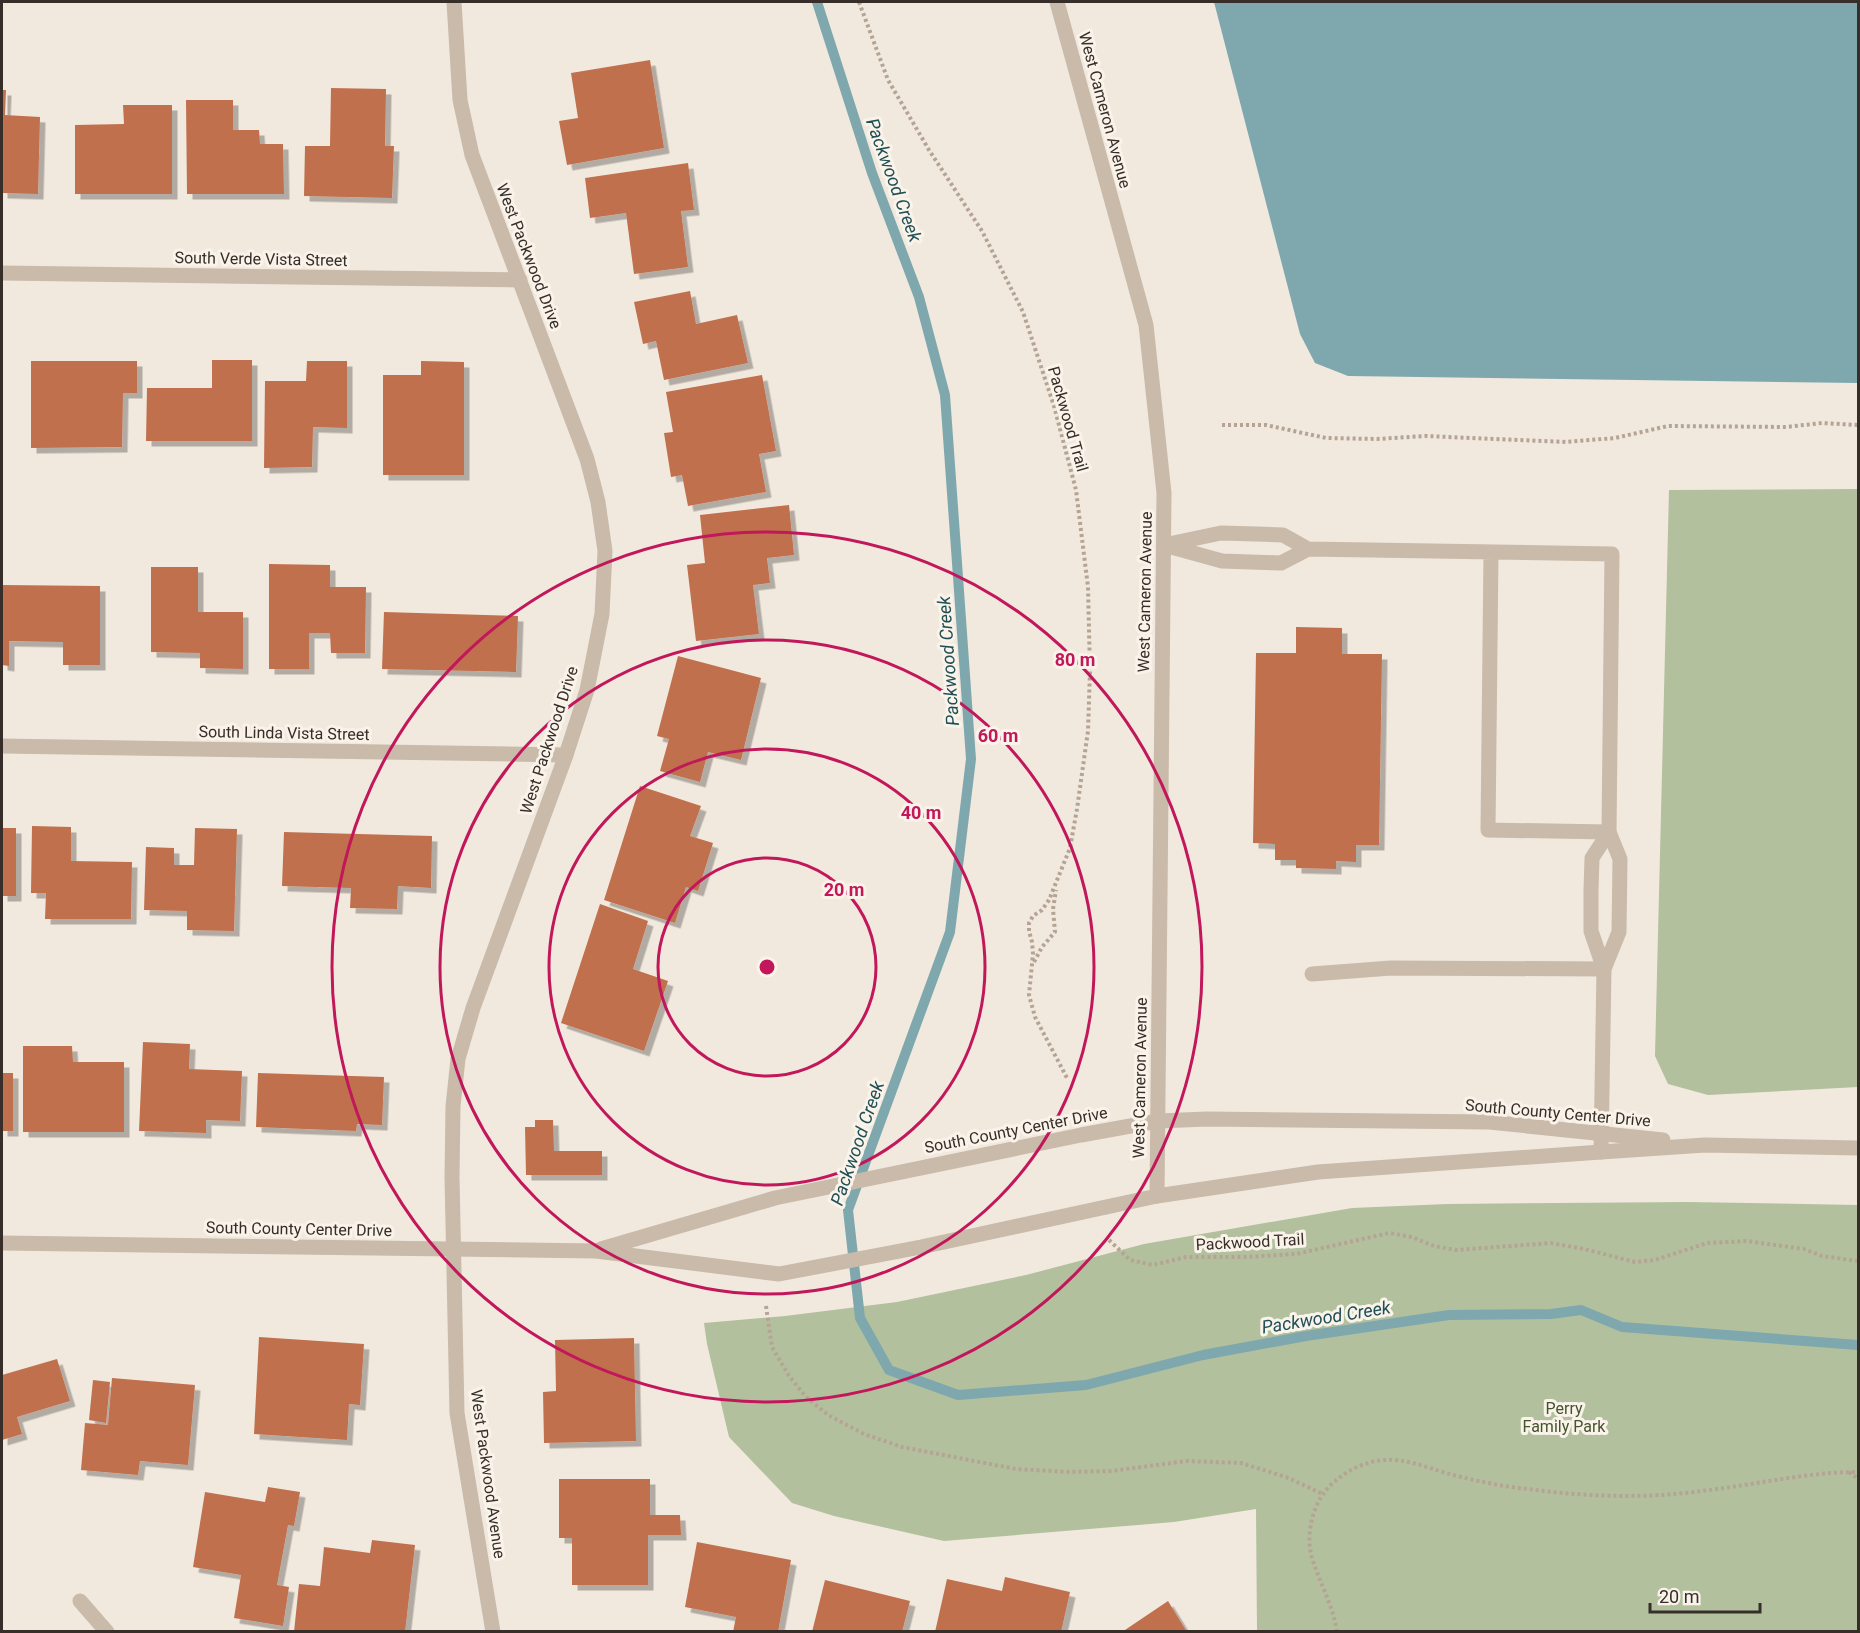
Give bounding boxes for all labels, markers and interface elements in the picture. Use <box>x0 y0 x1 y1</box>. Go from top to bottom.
street label: West Cameron Avenue <box>1075 30 1135 190</box>
water label: Packwood Creek <box>862 115 927 246</box>
street label: West Packwood Drive <box>492 181 566 331</box>
street label: South Verde Vista Street <box>174 248 348 270</box>
street label: Packwood Trail <box>1044 364 1092 474</box>
street label: West Cameron Avenue <box>1134 511 1156 673</box>
water label: Packwood Creek <box>933 594 963 727</box>
text: 80 m <box>1055 649 1095 670</box>
street label: West Packwood Drive <box>516 664 582 816</box>
street label: South Linda Vista Street <box>198 722 370 744</box>
text: 60 m <box>978 725 1018 746</box>
text: 40 m <box>901 802 941 823</box>
text: 20 m <box>824 879 864 900</box>
centre of rings <box>757 957 777 977</box>
street label: West Cameron Avenue <box>1129 997 1151 1159</box>
water label: Packwood Creek <box>826 1077 888 1208</box>
street label: South County Center Drive <box>1464 1095 1652 1131</box>
street label: South County Center Drive <box>923 1103 1109 1157</box>
street label: South County Center Drive <box>206 1218 392 1240</box>
street label: Packwood Trail <box>1195 1230 1305 1254</box>
water label: Packwood Creek <box>1260 1296 1393 1338</box>
street label: West Packwood Avenue <box>467 1388 509 1560</box>
park label: Perry Family Park <box>1523 1399 1606 1436</box>
scale bar <box>1650 1576 1760 1614</box>
text: 20 m <box>1659 1586 1699 1607</box>

